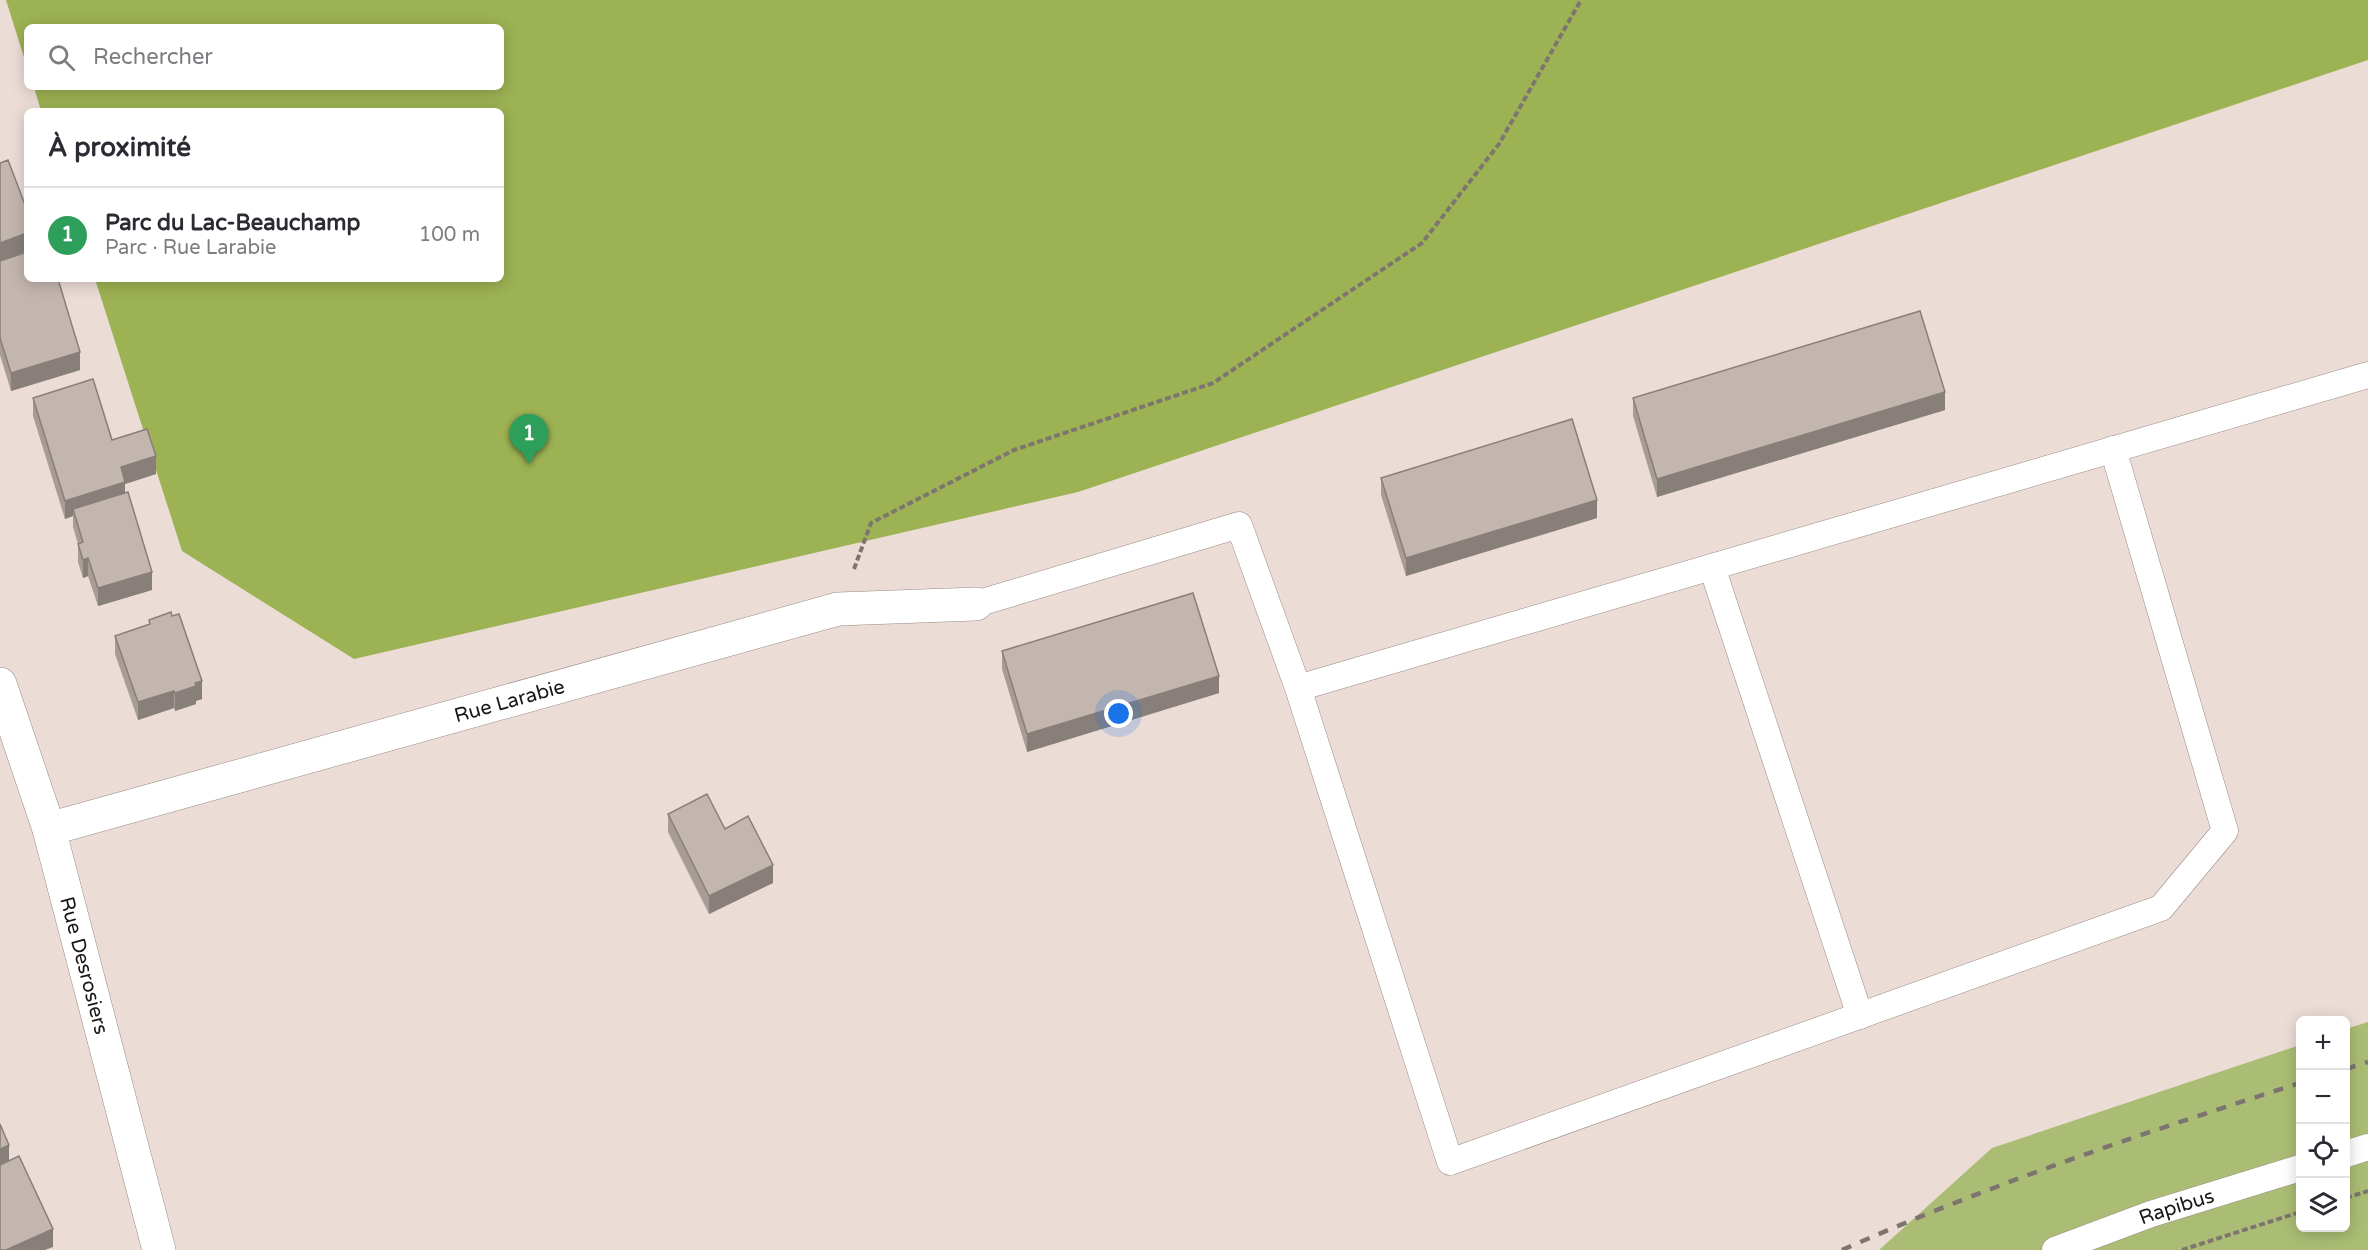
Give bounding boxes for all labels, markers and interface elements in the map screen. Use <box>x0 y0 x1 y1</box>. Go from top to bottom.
search box <box>24 24 504 90</box>
icon: search <box>45 41 78 74</box>
text: Rechercher <box>93 44 213 70</box>
text: À proximité <box>48 132 191 163</box>
text: Parc du Lac-Beauchamp <box>105 210 360 236</box>
text: 1 <box>61 223 74 247</box>
text: 100 m <box>419 223 480 247</box>
text: Parc · Rue Larabie <box>105 236 276 260</box>
pin: 1 <box>510 414 548 464</box>
street label: Rue Larabie <box>452 675 568 728</box>
your location <box>1104 699 1133 728</box>
street label: Rue Desrosiers <box>54 894 113 1037</box>
map controls <box>2296 1016 2350 1232</box>
button: + <box>2296 1016 2350 1070</box>
button: − <box>2296 1070 2350 1124</box>
button: locate <box>2296 1124 2350 1178</box>
button: layers <box>2296 1178 2350 1232</box>
street label: Rapibus <box>2136 1184 2217 1230</box>

